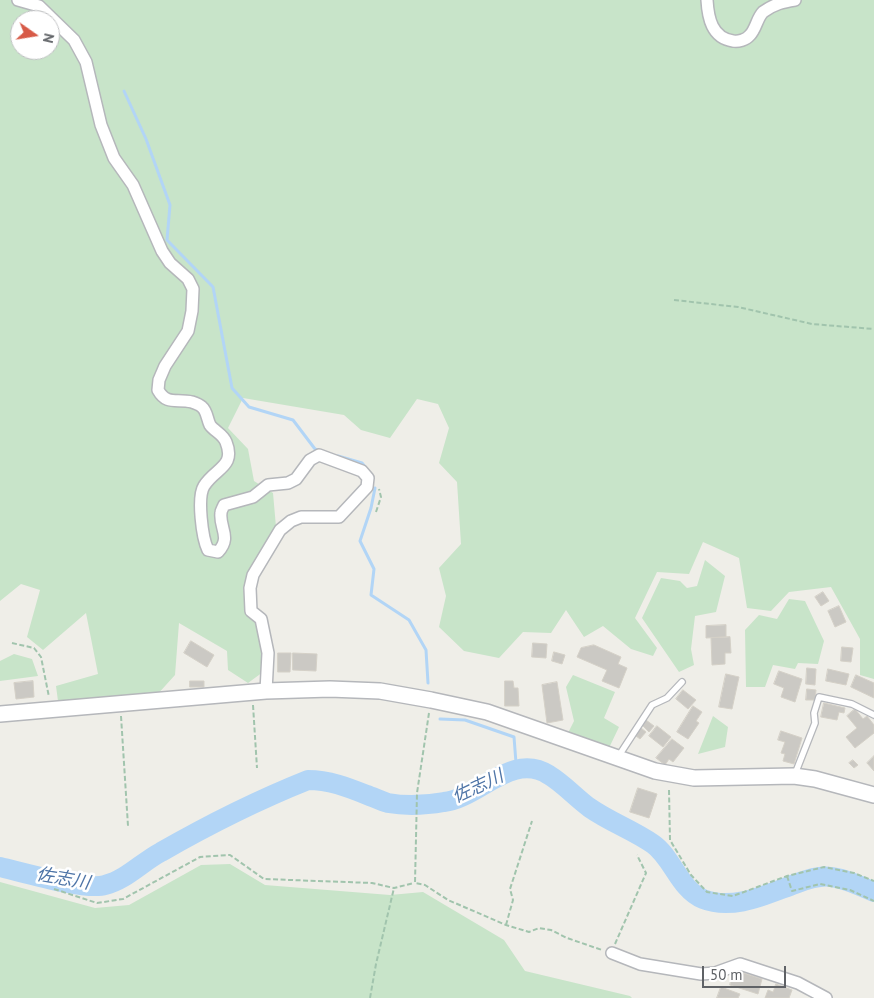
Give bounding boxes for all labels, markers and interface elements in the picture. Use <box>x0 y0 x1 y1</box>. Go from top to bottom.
north arrow <box>10 10 60 60</box>
text: N <box>39 32 58 45</box>
water label: 佐志川 <box>449 766 507 808</box>
water label: 佐志川 <box>35 864 91 894</box>
scale bar <box>704 956 788 988</box>
text: 50 m <box>710 965 743 984</box>

